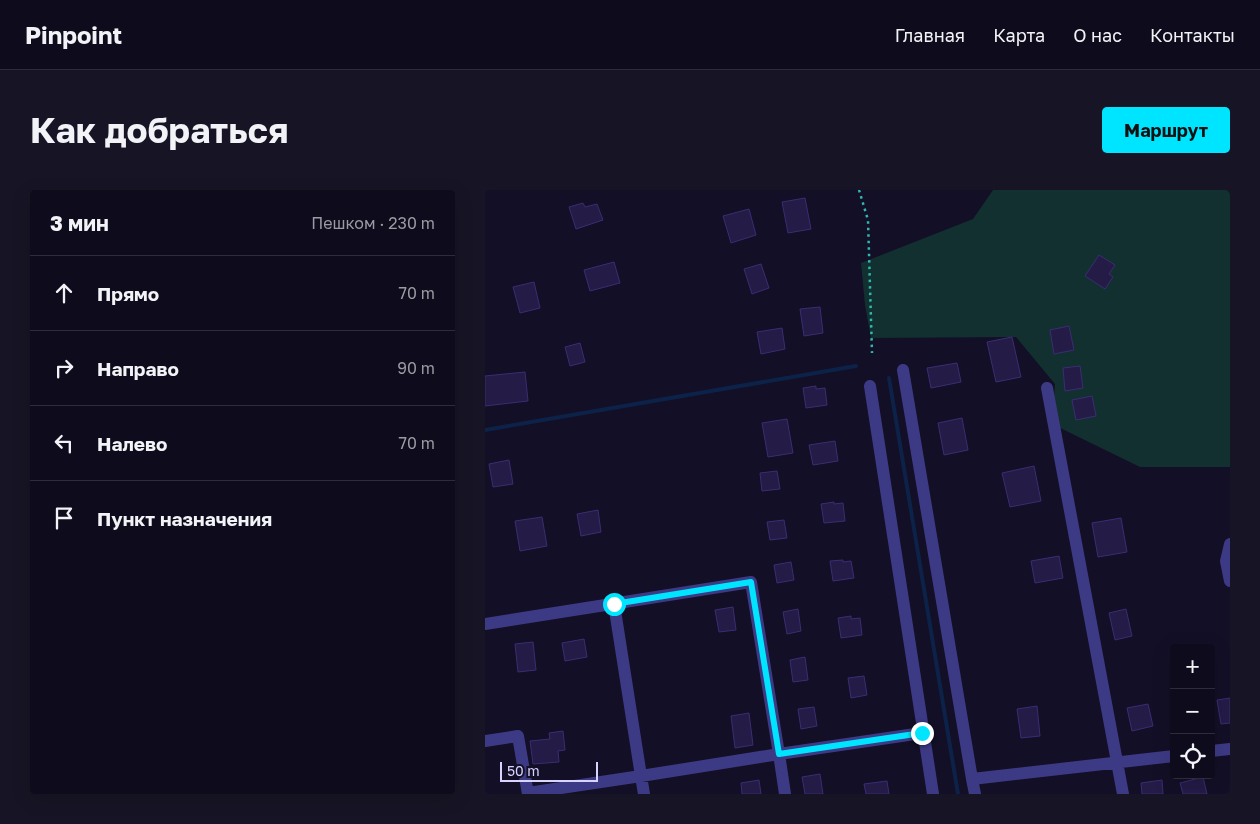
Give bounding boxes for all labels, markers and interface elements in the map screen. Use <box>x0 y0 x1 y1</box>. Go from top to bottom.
text: Pinpoint <box>25 20 122 49</box>
text: Главная <box>895 24 965 46</box>
text: Карта <box>993 24 1045 46</box>
text: О нас <box>1073 24 1122 46</box>
text: Контакты <box>1150 24 1235 46</box>
button: Маршрут <box>1102 107 1230 153</box>
text: Как добраться <box>30 109 288 151</box>
text: 3 мин <box>50 210 109 236</box>
text: Пешком · 230 m <box>311 213 435 233</box>
icon: ahead <box>50 279 78 307</box>
text: Прямо <box>97 282 159 305</box>
text: 70 m <box>398 283 435 303</box>
icon: right <box>50 354 78 382</box>
text: Направо <box>97 357 179 380</box>
text: 90 m <box>397 358 435 378</box>
icon: left <box>50 429 78 457</box>
text: Налево <box>97 432 167 455</box>
text: 70 m <box>398 433 435 453</box>
icon: arrive <box>50 504 78 532</box>
text: Пункт назначения <box>97 507 272 530</box>
route start <box>603 593 626 616</box>
map controls <box>1170 644 1215 779</box>
button: + <box>1170 644 1215 689</box>
button: − <box>1170 689 1215 734</box>
route end <box>911 722 934 745</box>
button: locate <box>1170 734 1215 779</box>
scale bar <box>500 759 597 782</box>
text: 50 m <box>507 762 540 779</box>

